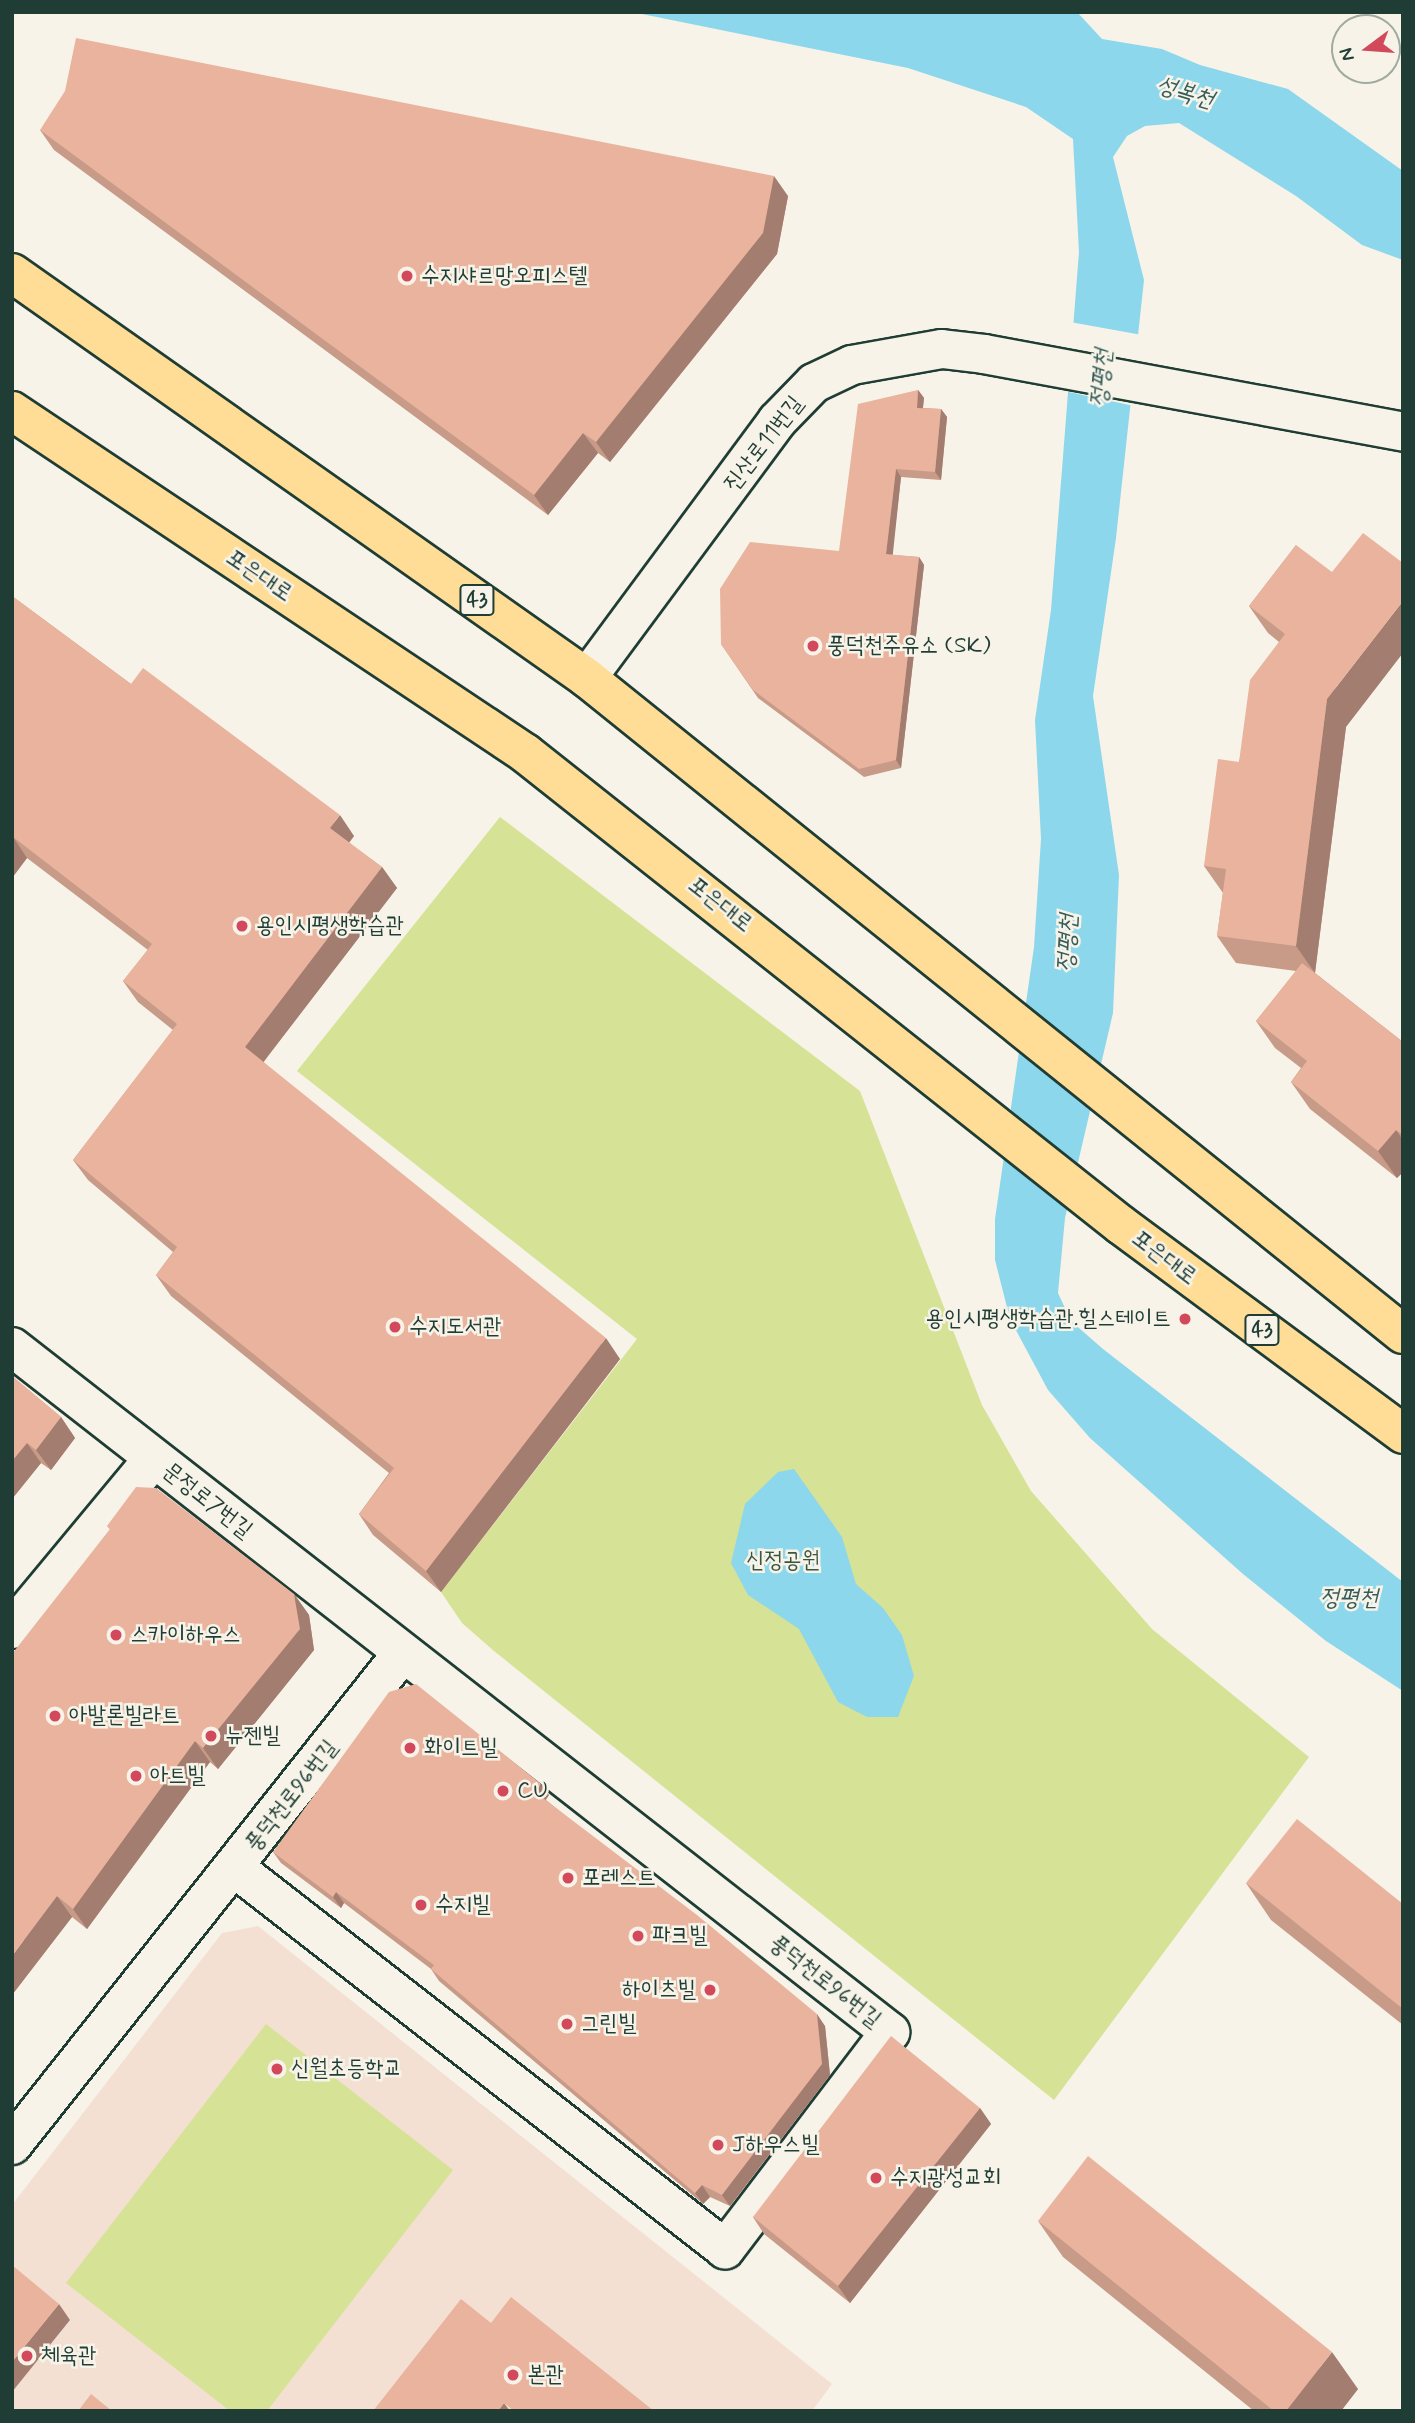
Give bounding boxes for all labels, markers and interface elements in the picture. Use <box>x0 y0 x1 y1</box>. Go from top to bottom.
north arrow <box>1331 14 1401 84</box>
text: N <box>1333 45 1361 64</box>
water label: 성복천 <box>1153 71 1217 115</box>
place label: 수지샤르망오피스텔 <box>421 262 588 290</box>
marker: 수지샤르망오피스텔 <box>399 268 415 284</box>
water label: 정평천 <box>1085 348 1119 408</box>
street label: 진산로11번길 <box>718 391 810 497</box>
street label: 포은대로 <box>221 544 297 608</box>
road number: 43 <box>458 582 496 618</box>
place label: 풍덕천주유소 (SK) <box>827 632 991 660</box>
marker: 풍덕천주유소 (SK) <box>805 638 821 654</box>
street label: 포은대로 <box>682 871 758 939</box>
place label: 용인시평생학습관 <box>256 912 404 940</box>
water label: 정평천 <box>1052 913 1084 973</box>
marker: 용인시평생학습관 <box>234 918 250 934</box>
street label: 포은대로 <box>1126 1225 1202 1291</box>
place label: 용인시평생학습관.힐스테이트 <box>926 1305 1171 1333</box>
marker: 용인시평생학습관.힐스테이트 <box>1177 1311 1193 1327</box>
road number: 43 <box>1243 1312 1281 1348</box>
place label: 수지도서관 <box>409 1313 502 1341</box>
marker: 수지도서관 <box>387 1319 403 1335</box>
street label: 문정로7번길 <box>157 1457 257 1545</box>
park label: 신정공원 <box>746 1547 820 1575</box>
water label: 정평천 <box>1320 1585 1378 1613</box>
place label: 스카이하우스 <box>130 1621 241 1649</box>
marker: 스카이하우스 <box>108 1627 124 1643</box>
place label: 아발론빌라트 <box>69 1702 180 1730</box>
marker: 아발론빌라트 <box>47 1708 63 1724</box>
place label: 뉴젠빌 <box>225 1722 281 1750</box>
marker: 뉴젠빌 <box>203 1728 219 1744</box>
place label: 화이트빌 <box>424 1734 498 1762</box>
street label: 풍덕천로96번길 <box>240 1735 344 1857</box>
marker: 화이트빌 <box>402 1740 418 1756</box>
place label: 아트빌 <box>150 1762 206 1790</box>
marker: 아트빌 <box>128 1768 144 1784</box>
place label: CU <box>517 1777 548 1805</box>
marker: CU <box>495 1783 511 1799</box>
place label: 포레스트 <box>582 1864 656 1892</box>
marker: 포레스트 <box>560 1870 576 1886</box>
place label: 수지빌 <box>435 1891 491 1919</box>
marker: 수지빌 <box>413 1897 429 1913</box>
place label: 파크빌 <box>652 1922 708 1950</box>
marker: 파크빌 <box>630 1928 646 1944</box>
street label: 풍덕천로96번길 <box>764 1930 886 2034</box>
place label: 하이츠빌 <box>622 1976 696 2004</box>
marker: 하이츠빌 <box>702 1982 718 1998</box>
place label: 그린빌 <box>581 2010 637 2038</box>
marker: 그린빌 <box>559 2016 575 2032</box>
place label: 신월초등학교 <box>291 2055 402 2083</box>
marker: 신월초등학교 <box>269 2061 285 2077</box>
place label: J하우스빌 <box>732 2131 819 2159</box>
marker: J하우스빌 <box>710 2137 726 2153</box>
place label: 수지광성교회 <box>890 2164 1001 2192</box>
marker: 수지광성교회 <box>868 2170 884 2186</box>
place label: 체육관 <box>41 2342 97 2370</box>
marker: 체육관 <box>19 2348 35 2364</box>
place label: 본관 <box>527 2361 564 2389</box>
marker: 본관 <box>505 2367 521 2383</box>

